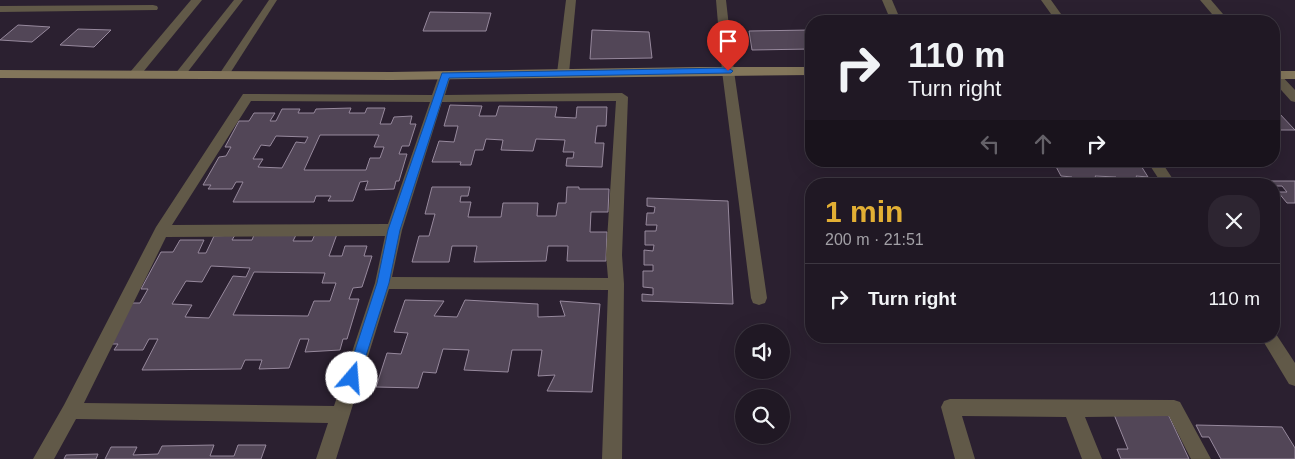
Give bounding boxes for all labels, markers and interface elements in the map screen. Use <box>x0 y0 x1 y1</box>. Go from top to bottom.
pin <box>707 20 749 71</box>
icon: arrive <box>714 27 742 55</box>
icon: right <box>825 35 890 100</box>
text: 110 m <box>908 35 1005 74</box>
text: Turn right <box>908 76 1001 101</box>
icon: left <box>976 130 1004 158</box>
icon: ahead <box>1029 130 1057 158</box>
icon: right <box>1082 130 1110 158</box>
text: 1 min <box>825 195 903 228</box>
button: close <box>1208 195 1260 247</box>
text: 200 m · 21:51 <box>825 231 924 248</box>
icon: right <box>825 285 853 313</box>
text: Turn right <box>868 288 956 309</box>
text: 110 m <box>1209 288 1260 309</box>
map controls <box>735 324 790 444</box>
button: sound <box>735 324 790 379</box>
position arrow <box>325 351 377 403</box>
button: search <box>735 389 790 444</box>

